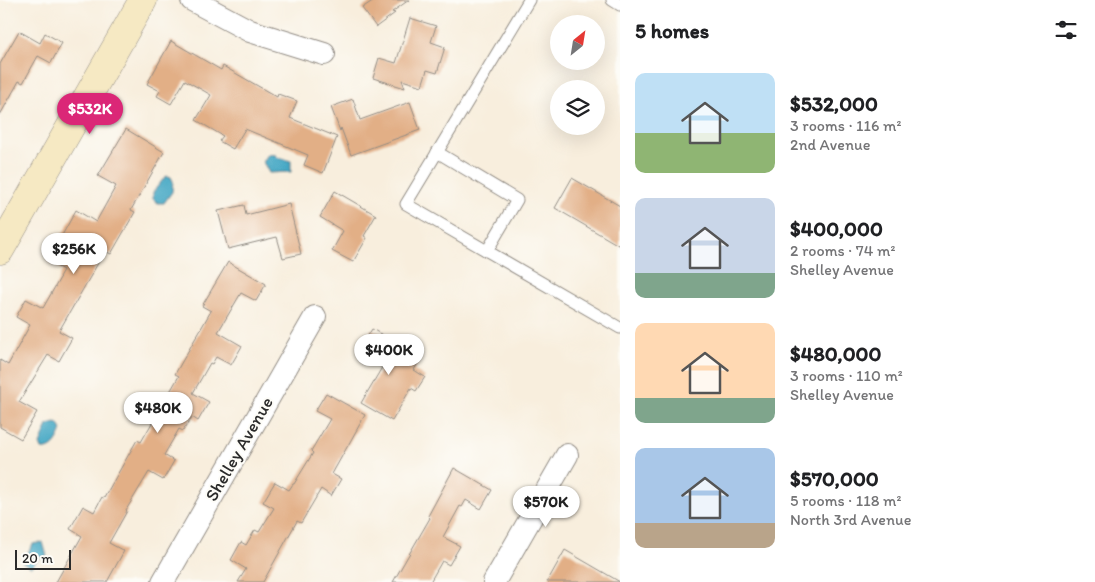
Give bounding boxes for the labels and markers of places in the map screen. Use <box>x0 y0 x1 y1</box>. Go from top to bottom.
pin: $532K <box>55 92 125 135</box>
pin: $256K <box>39 232 109 275</box>
pin: $400K <box>354 334 424 376</box>
pin: $480K <box>123 392 193 434</box>
pin: $570K <box>511 486 581 528</box>

